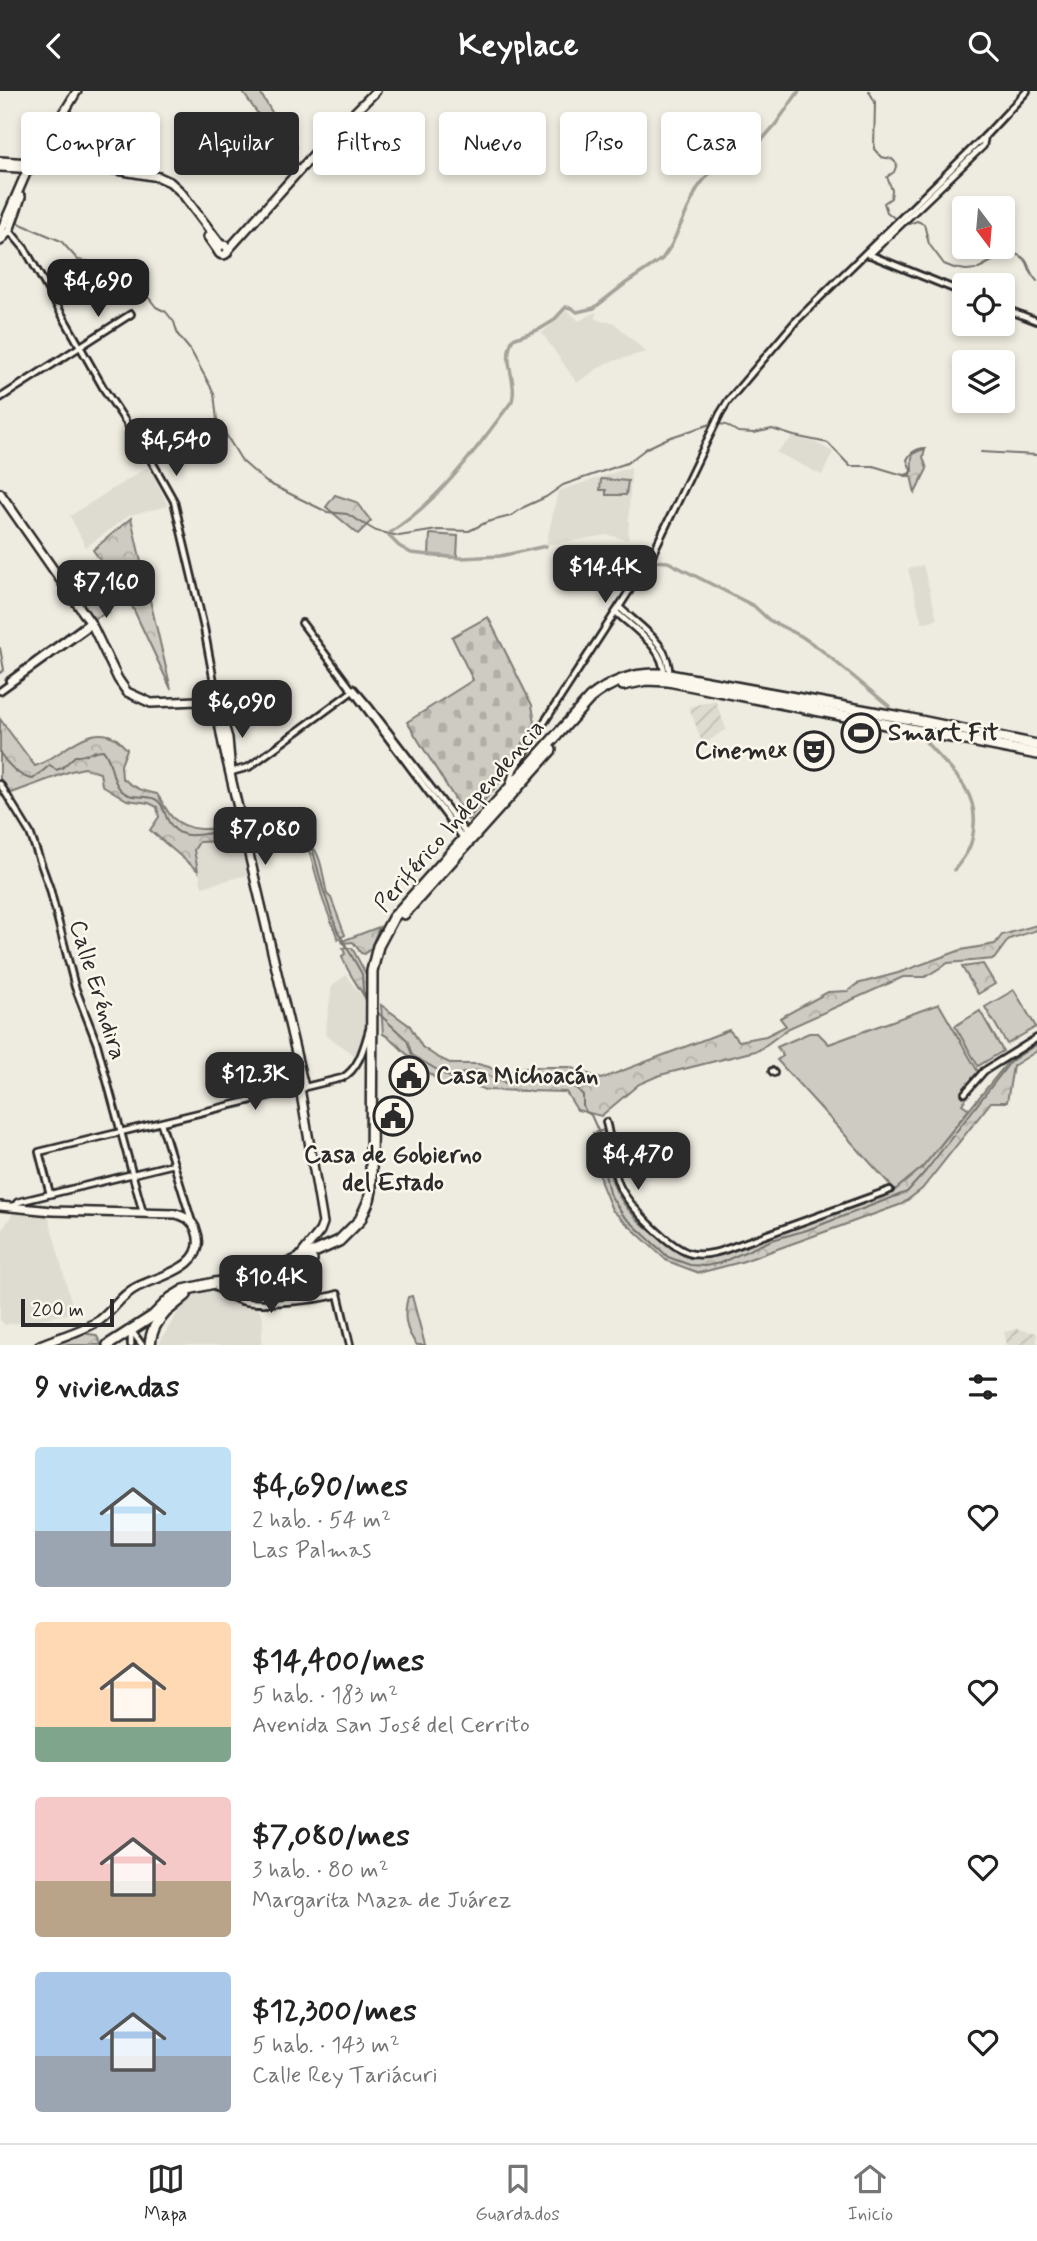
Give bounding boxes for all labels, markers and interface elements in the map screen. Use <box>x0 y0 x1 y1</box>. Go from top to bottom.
text: Keyplace <box>458 25 579 67</box>
icon: back <box>35 27 73 65</box>
icon: search <box>964 27 1002 65</box>
chip: Comprar <box>21 112 160 175</box>
chip: Alquilar <box>174 112 299 175</box>
chip: Filtros <box>313 112 425 175</box>
chip: Nuevo <box>439 112 546 175</box>
chip: Piso <box>560 112 647 175</box>
chip: Casa <box>661 112 761 175</box>
north arrow <box>952 196 1015 259</box>
map controls <box>952 196 1015 413</box>
pin: $4,690 <box>41 259 155 319</box>
text: $4,690 <box>63 267 133 297</box>
button: locate <box>952 273 1015 336</box>
button: layers <box>952 350 1015 413</box>
pin: $4,540 <box>119 419 233 478</box>
text: $4,540 <box>141 426 211 456</box>
pin: $14.4K <box>548 545 662 605</box>
text: $14.4K <box>569 553 641 583</box>
pin: $7,160 <box>49 561 163 620</box>
text: $7,160 <box>73 568 139 598</box>
pin: $6,090 <box>185 681 299 740</box>
text: $6,090 <box>208 688 276 718</box>
sports icon: Smart Fit <box>840 712 882 754</box>
street label: Periférico Independencia <box>368 713 552 919</box>
place label: Smart Fit <box>888 718 999 749</box>
theatre icon: Cinemex <box>793 730 835 772</box>
place label: Cinemex <box>695 736 788 767</box>
pin: $7,080 <box>208 807 322 867</box>
text: $7,080 <box>230 815 300 845</box>
street label: Calle Eréndira <box>61 916 133 1064</box>
pin: $12.3K <box>198 1053 312 1112</box>
public building icon: Casa Michoacán <box>388 1055 430 1097</box>
text: $12.3K <box>221 1060 289 1090</box>
place label: Casa Michoacán <box>436 1061 598 1092</box>
public building icon: Casa de Gobierno del Estado <box>372 1095 414 1137</box>
pin: $4,470 <box>581 1133 695 1192</box>
place label: Casa de Gobierno del Estado <box>304 1140 482 1199</box>
text: $4,470 <box>602 1140 674 1170</box>
pin: $10.4K <box>214 1255 328 1315</box>
text: $10.4K <box>235 1263 307 1293</box>
scale bar <box>21 1296 114 1328</box>
text: 200 m <box>32 1298 84 1323</box>
text: 9 viviendas <box>35 1368 179 1407</box>
icon: filters <box>964 1368 1002 1406</box>
text: $4,690/mes <box>252 1467 408 1506</box>
icon: home <box>91 1475 175 1559</box>
icon: heart <box>964 1498 1002 1536</box>
text: 2 hab. · 54 m² <box>252 1506 391 1536</box>
text: Las Palmas <box>252 1536 371 1566</box>
text: $14,400/mes <box>252 1642 425 1681</box>
icon: home <box>91 1650 175 1734</box>
icon: heart <box>964 1673 1002 1711</box>
text: 5 hab. · 183 m² <box>252 1681 398 1711</box>
text: Avenida San José del Cerrito <box>252 1711 530 1741</box>
text: $7,080/mes <box>252 1817 410 1856</box>
icon: home <box>91 1825 175 1909</box>
icon: heart <box>964 1848 1002 1886</box>
text: 3 hab. · 80 m² <box>252 1856 389 1886</box>
text: Margarita Maza de Juárez <box>252 1886 511 1916</box>
text: $12,300/mes <box>252 1992 417 2031</box>
icon: home <box>91 2000 175 2084</box>
icon: heart <box>964 2023 1002 2061</box>
text: 5 hab. · 143 m² <box>252 2031 400 2061</box>
text: Calle Rey Tariácuri <box>252 2061 438 2091</box>
tab: Mapa <box>144 2160 187 2227</box>
tab: Guardados <box>475 2160 560 2227</box>
tab: Inicio <box>848 2160 893 2227</box>

